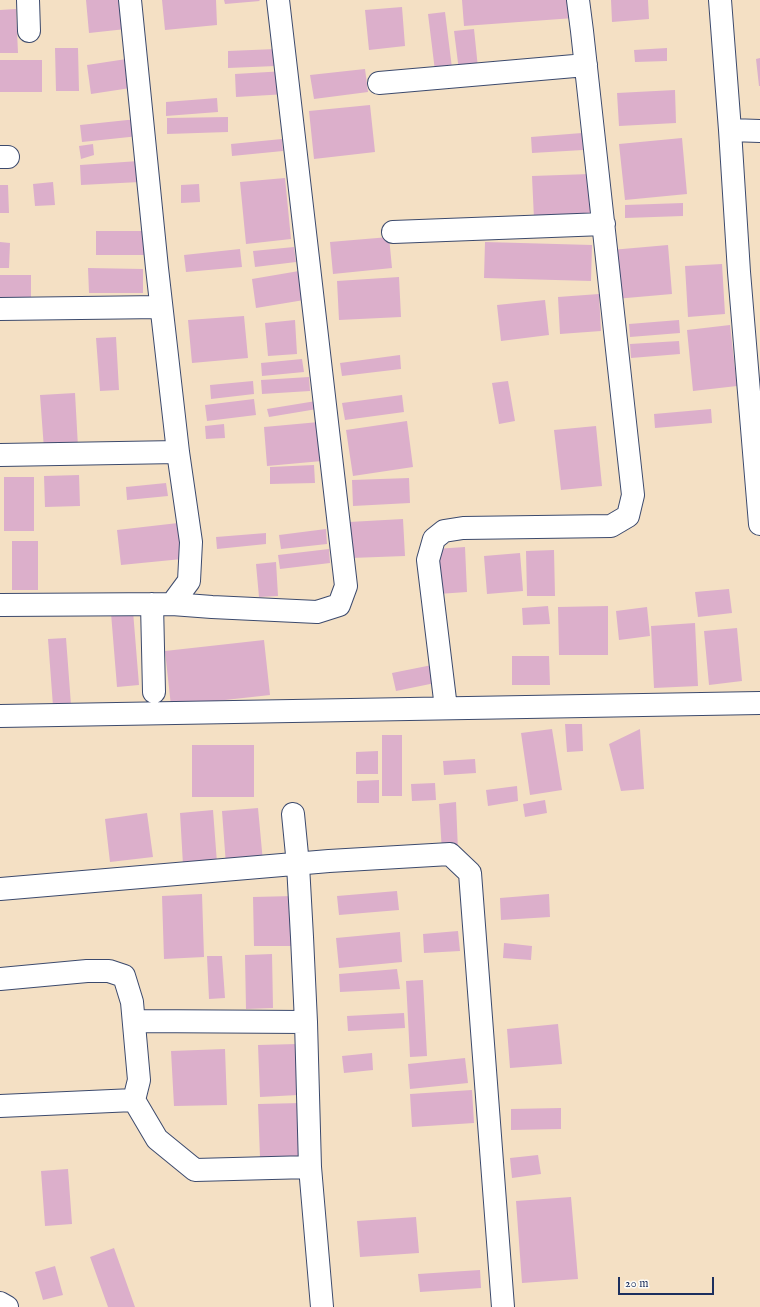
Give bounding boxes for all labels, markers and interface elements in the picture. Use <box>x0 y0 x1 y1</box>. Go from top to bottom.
scale bar <box>620 1269 716 1295</box>
text: 20 m <box>625 1276 648 1291</box>

